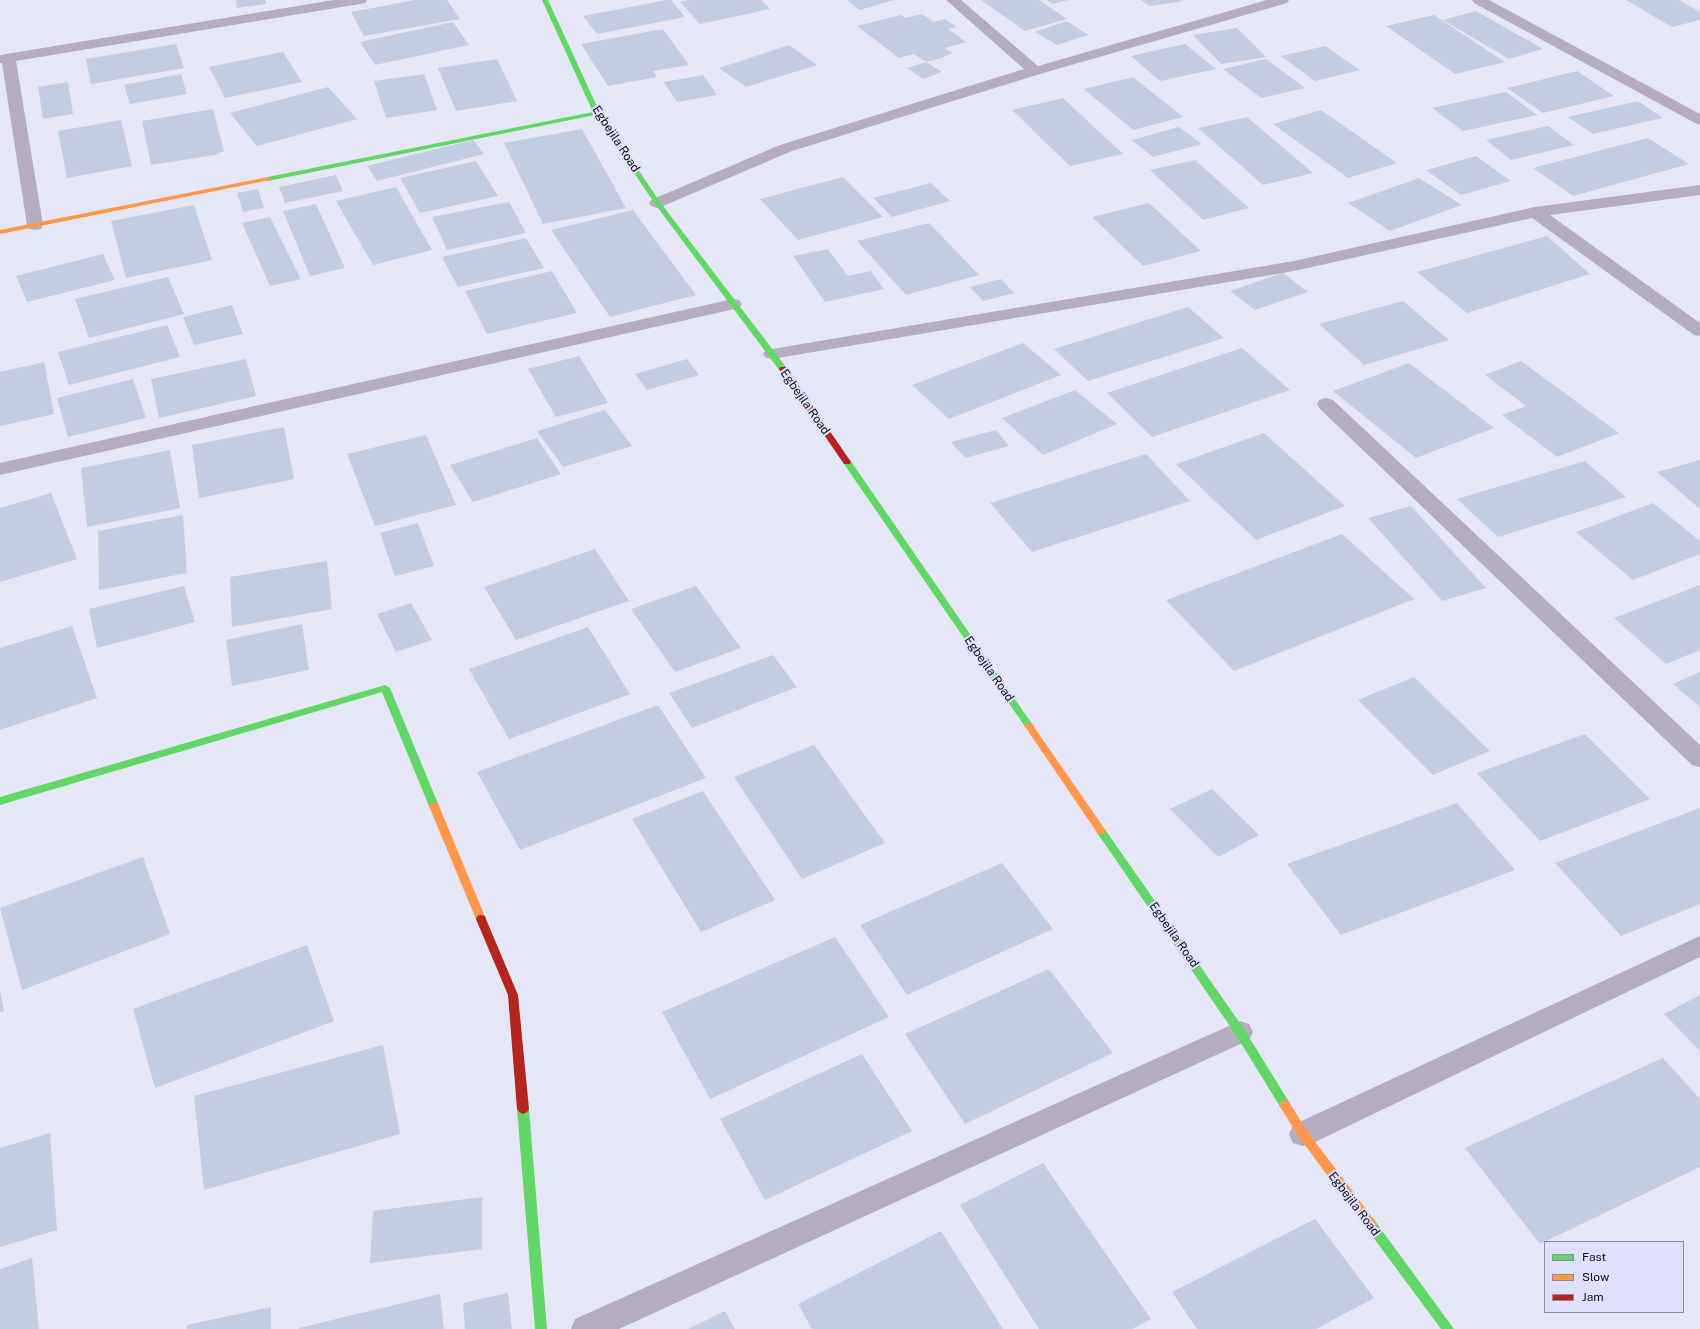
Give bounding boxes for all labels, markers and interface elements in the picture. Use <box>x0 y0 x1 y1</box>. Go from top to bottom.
street label: Egbejila Road <box>589 103 643 175</box>
street label: Egbejila Road <box>777 367 833 437</box>
street label: Egbejila Road <box>961 634 1017 704</box>
street label: Egbejila Road <box>1146 900 1202 970</box>
street label: Egbejila Road <box>1325 1169 1383 1239</box>
legend <box>1544 1241 1684 1313</box>
text: Fast <box>1582 1250 1606 1264</box>
text: Slow <box>1582 1270 1609 1284</box>
text: Jam <box>1582 1290 1604 1304</box>

